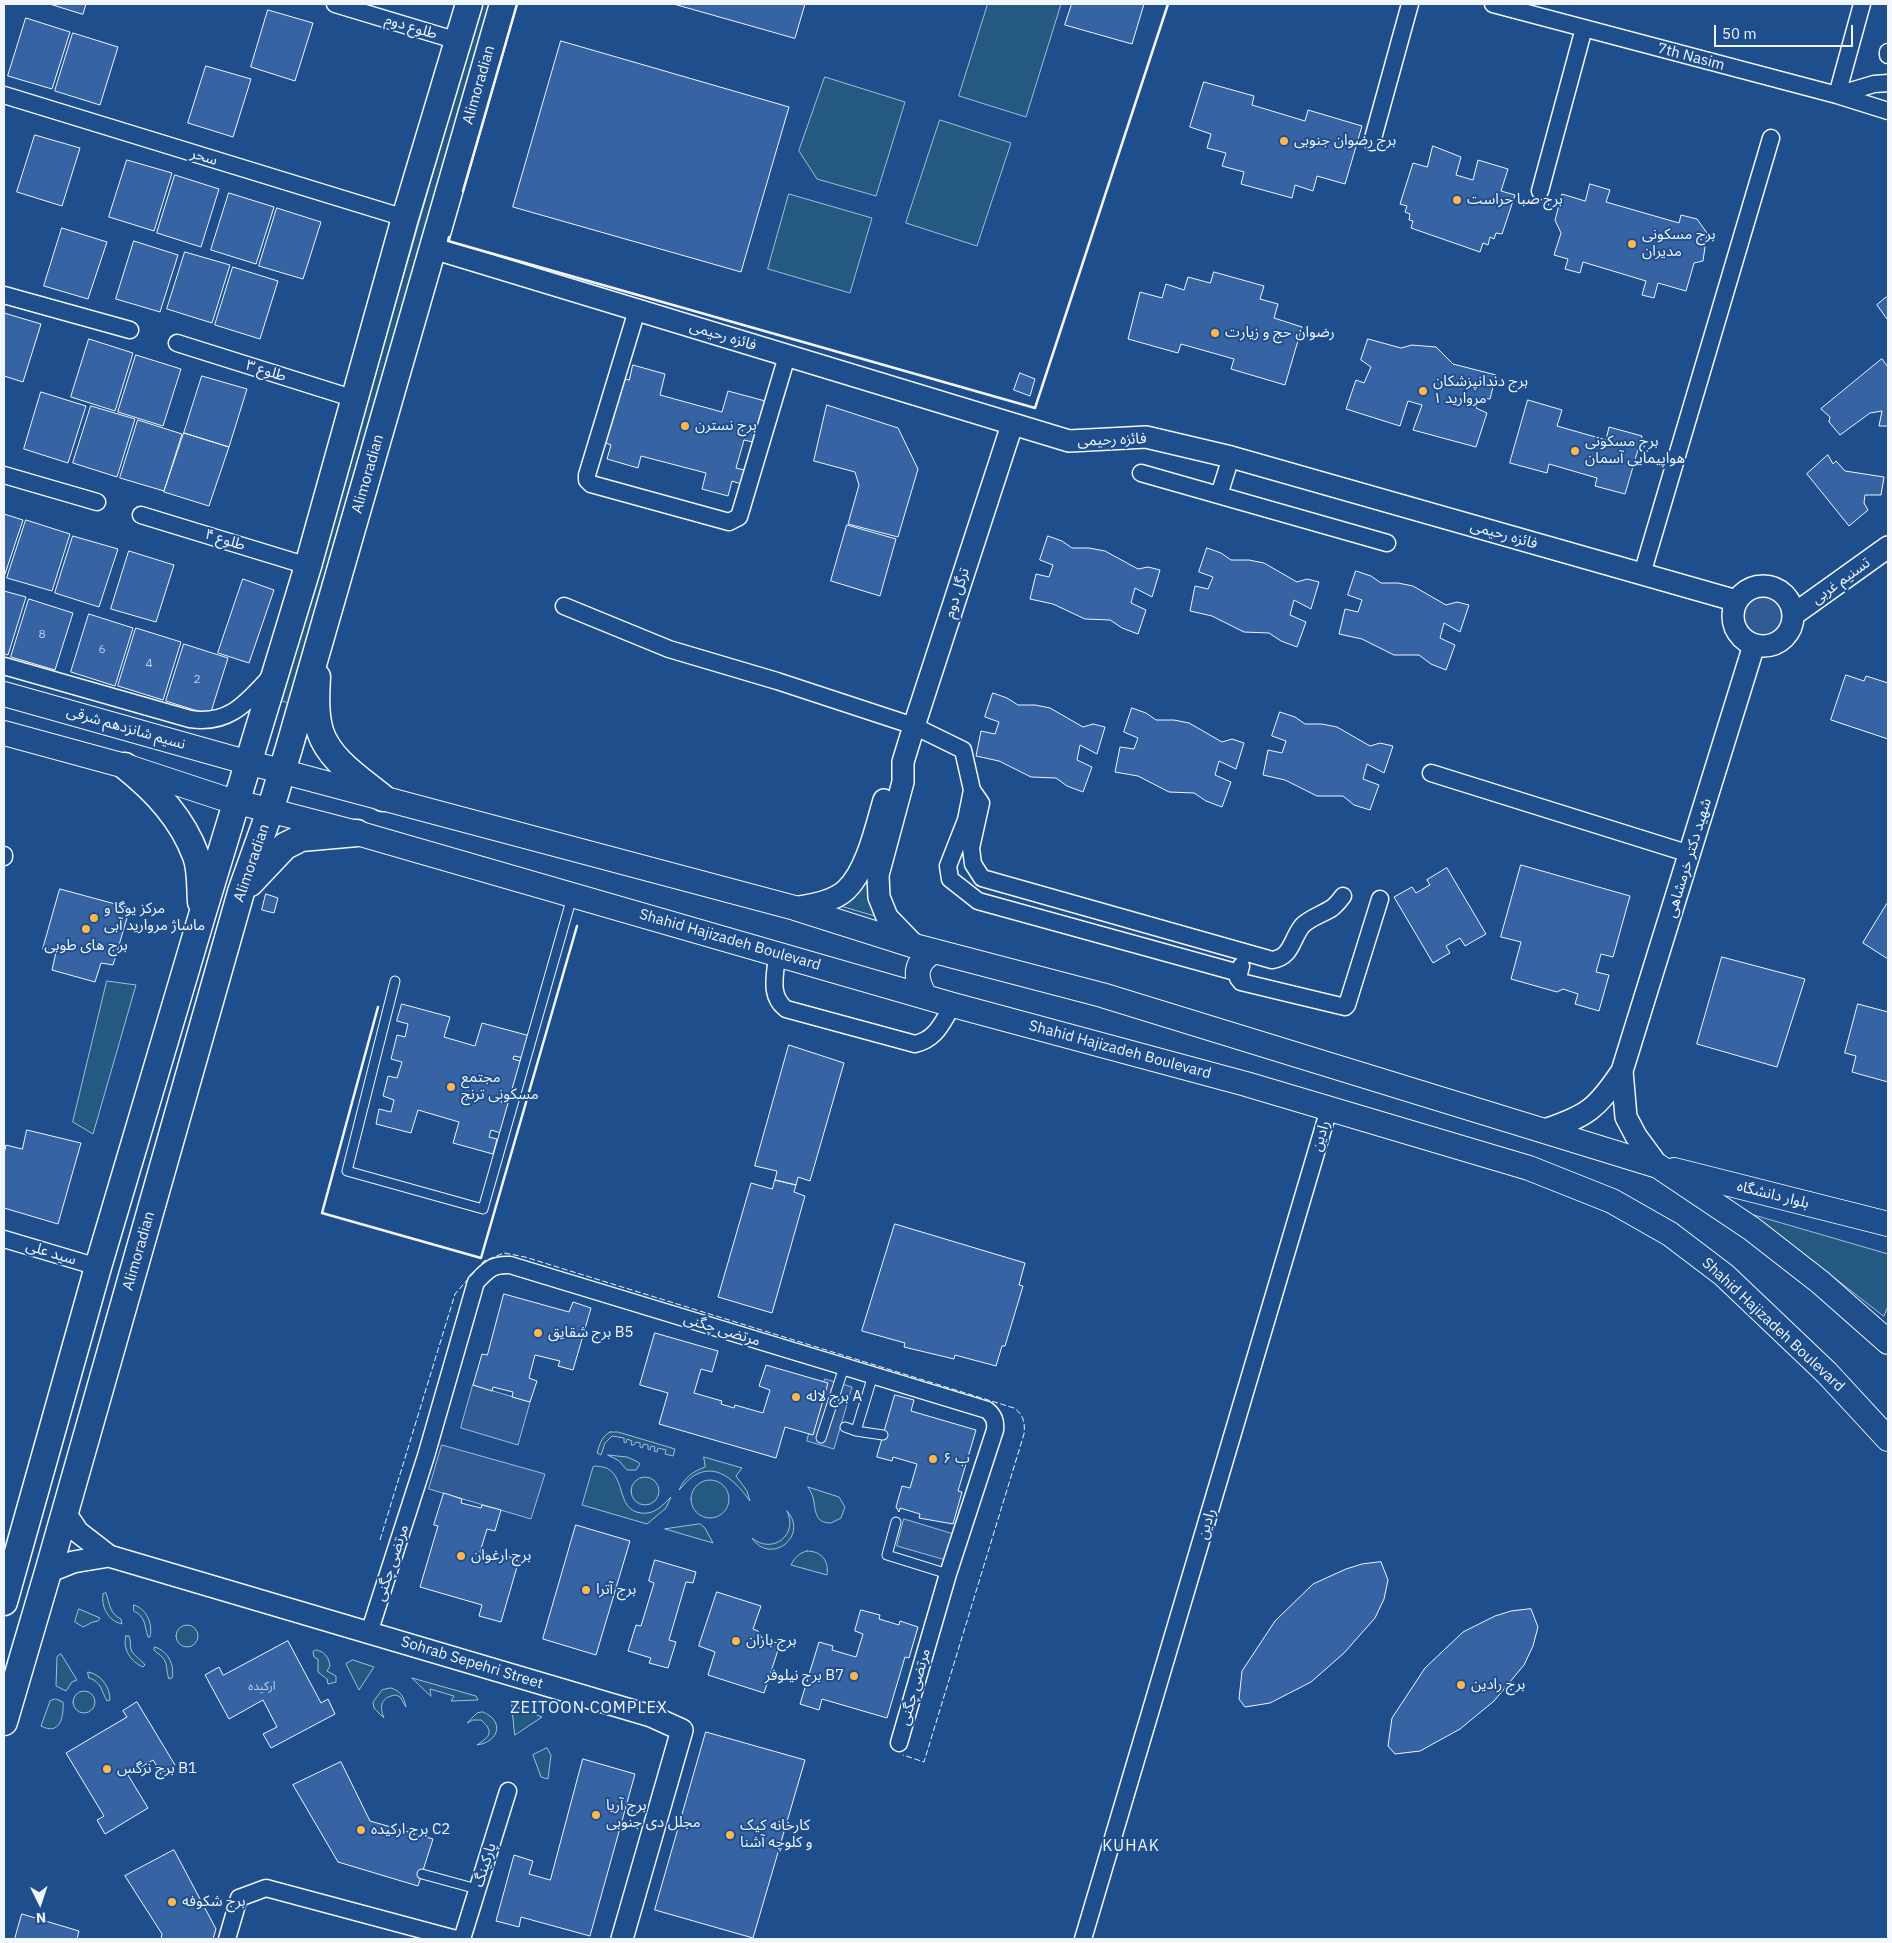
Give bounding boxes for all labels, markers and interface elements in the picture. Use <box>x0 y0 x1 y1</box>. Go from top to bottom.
street label: طلوع دوم <box>383 10 439 44</box>
scale bar <box>1717 15 1856 47</box>
text: 50 m <box>1722 24 1757 43</box>
street label: 7th Nasim <box>1655 39 1727 75</box>
street label: Alimoradian <box>459 43 499 127</box>
place label: برج رضوان جنوبی <box>1294 132 1396 150</box>
marker: برج رضوان جنوبی <box>1278 135 1290 147</box>
street label: سحر <box>188 144 220 170</box>
place label: برج صبا حراست <box>1467 191 1563 209</box>
marker: برج صبا حراست <box>1451 194 1463 206</box>
place label: برج مسکونی مدیران <box>1642 226 1715 261</box>
marker: برج مسکونی مدیران <box>1626 238 1638 250</box>
street label: فائزه رحیمی <box>687 317 759 355</box>
place label: رضوان حج و زیارت <box>1225 324 1335 342</box>
marker: رضوان حج و زیارت <box>1209 327 1221 339</box>
street label: طلوع ۳ <box>244 356 288 386</box>
place label: برج دندانپزشکان مروارید ۱ <box>1433 373 1528 408</box>
marker: برج دندانپزشکان مروارید ۱ <box>1417 385 1429 397</box>
place label: برج نسترن <box>695 417 757 435</box>
marker: برج نسترن <box>679 420 691 432</box>
street label: فائزه رحیمی <box>1077 430 1147 450</box>
street label: Alimoradian <box>348 432 388 516</box>
place label: برج مسکونی هواپیمایی آسمان <box>1585 433 1685 468</box>
marker: برج مسکونی هواپیمایی آسمان <box>1569 445 1581 457</box>
street label: فائزه رحیمی <box>1468 517 1540 553</box>
street label: طلوع ۴ <box>203 525 247 555</box>
street label: تسنیم غربی <box>1808 554 1874 608</box>
street label: ترگل دوم <box>940 566 974 620</box>
house number: 8 <box>38 628 46 642</box>
house number: 6 <box>98 643 106 657</box>
house number: 4 <box>145 657 153 671</box>
house number: 2 <box>193 673 201 687</box>
street label: نسیم شانزدهم شرقی <box>65 702 187 754</box>
street label: شهید دکتر خرمشاهی <box>1662 796 1716 920</box>
street label: Alimoradian <box>230 822 274 904</box>
place label: مرکز یوگا و ماساژ مروارید آبی <box>104 900 205 935</box>
street label: Shahid Hajizadeh Boulevard <box>637 905 823 975</box>
marker: مرکز یوگا و ماساژ مروارید آبی <box>88 912 100 924</box>
marker: برج های طوبی <box>80 923 92 935</box>
place label: برج های طوبی <box>44 937 128 955</box>
street label: Shahid Hajizadeh Boulevard <box>1027 1017 1213 1083</box>
place label: مجتمع مسکونی ترنج <box>461 1069 539 1104</box>
marker: مجتمع مسکونی ترنج <box>445 1081 457 1093</box>
street label: رادین <box>1308 1118 1334 1154</box>
street label: بلوار دانشگاه <box>1735 1177 1811 1213</box>
street label: Alimoradian <box>119 1209 159 1293</box>
street label: سید علی <box>24 1237 78 1269</box>
street label: Shahid Hajizadeh Boulevard <box>1698 1254 1848 1396</box>
street label: مرتضی چگنی <box>681 1310 763 1350</box>
place label: برج شقایق B5 <box>548 1324 634 1342</box>
marker: برج شقایق B5 <box>532 1327 544 1339</box>
place label: برج لاله A <box>806 1388 862 1406</box>
marker: برج لاله A <box>790 1391 802 1403</box>
place label: ب ۶ <box>943 1450 970 1468</box>
marker: ب ۶ <box>927 1453 939 1465</box>
street label: رادین <box>1194 1506 1220 1542</box>
street label: مرتضی چگنی <box>371 1523 413 1603</box>
place label: برج ارغوان <box>471 1547 531 1565</box>
marker: برج ارغوان <box>455 1550 467 1562</box>
place label: برج آترا <box>596 1581 636 1599</box>
marker: برج آترا <box>580 1584 592 1596</box>
place label: برج باران <box>746 1632 796 1650</box>
street label: Sohrab Sepehri Street <box>399 1633 545 1693</box>
marker: برج باران <box>730 1635 742 1647</box>
street label: مرتضی چگنی <box>895 1646 935 1728</box>
place label: برج نیلوفر B7 <box>765 1667 844 1685</box>
marker: برج نیلوفر B7 <box>848 1670 860 1682</box>
place label: برج رادین <box>1471 1676 1525 1694</box>
marker: برج رادین <box>1455 1679 1467 1691</box>
house number: ارکیده <box>248 1680 276 1694</box>
district label: ZEITOON COMPLEX <box>508 1698 670 1718</box>
place label: برج نرگس B1 <box>117 1760 197 1778</box>
marker: برج نرگس B1 <box>101 1763 113 1775</box>
place label: برج آریا مجلل دی جنوبی <box>606 1797 701 1832</box>
marker: برج آریا مجلل دی جنوبی <box>590 1809 602 1821</box>
place label: کارخانه کیک و کلوچه آشنا <box>740 1817 812 1852</box>
place label: برج ارکیده C2 <box>371 1821 450 1839</box>
marker: برج ارکیده C2 <box>355 1824 367 1836</box>
marker: کارخانه کیک و کلوچه آشنا <box>724 1829 736 1841</box>
district label: KUHAK <box>1102 1836 1160 1856</box>
street label: پارکینگ <box>470 1841 500 1889</box>
north arrow <box>15 1878 65 1928</box>
place label: برج شکوفه <box>182 1893 246 1911</box>
marker: برج شکوفه <box>166 1896 178 1908</box>
text: N <box>35 1909 47 1927</box>

